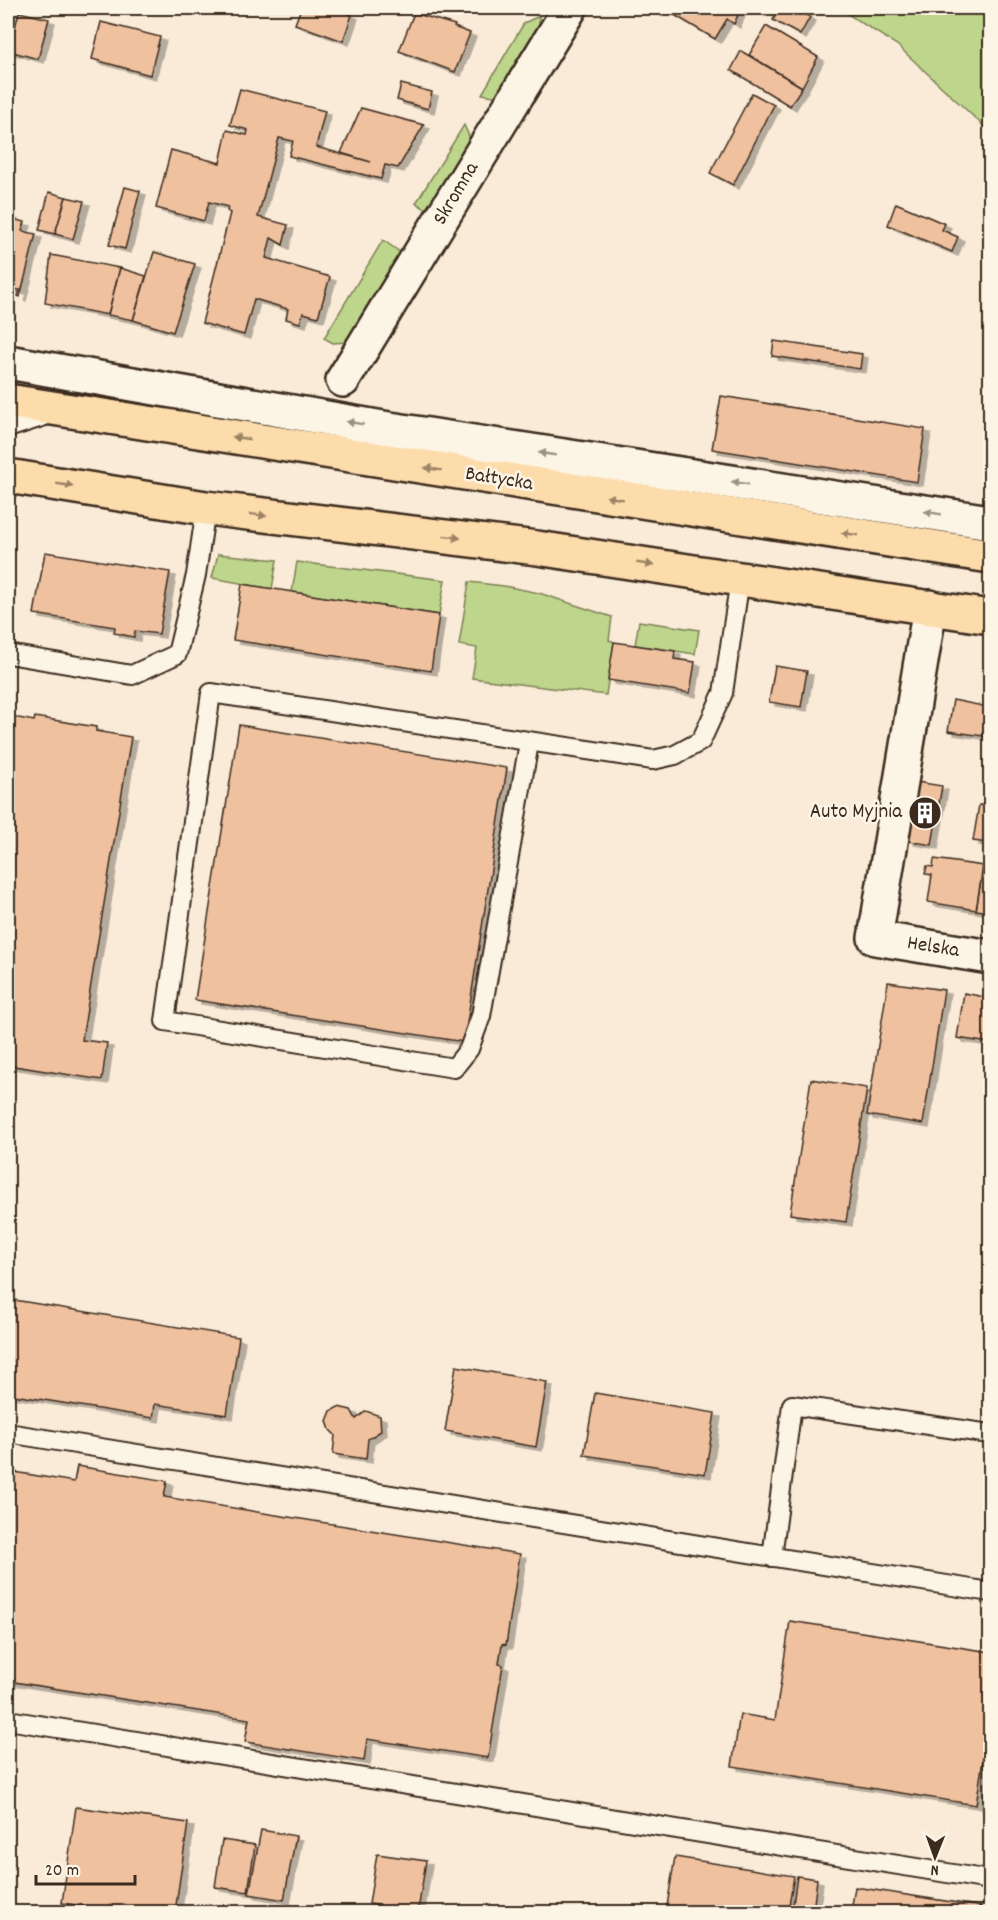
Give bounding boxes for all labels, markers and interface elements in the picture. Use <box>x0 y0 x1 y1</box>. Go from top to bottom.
street label: Skromna <box>426 156 488 231</box>
one-way arrow <box>345 418 364 427</box>
one-way arrow <box>231 434 250 443</box>
one-way arrow <box>537 449 556 458</box>
street label: Bałtycka <box>463 460 536 500</box>
one-way arrow <box>424 465 443 474</box>
one-way arrow <box>730 479 749 488</box>
one-way arrow <box>56 481 75 490</box>
one-way arrow <box>606 493 625 502</box>
one-way arrow <box>923 508 942 517</box>
one-way arrow <box>249 510 268 520</box>
one-way arrow <box>840 530 859 539</box>
one-way arrow <box>442 532 461 542</box>
one-way arrow <box>635 560 654 569</box>
building icon: Auto Myjnia <box>907 795 943 831</box>
place label: Auto Myjnia <box>810 798 903 828</box>
street label: Helska <box>905 929 962 967</box>
north arrow <box>905 1827 965 1887</box>
scale bar <box>36 1848 135 1886</box>
text: N <box>931 1858 939 1881</box>
text: 20 m <box>45 1859 79 1884</box>

